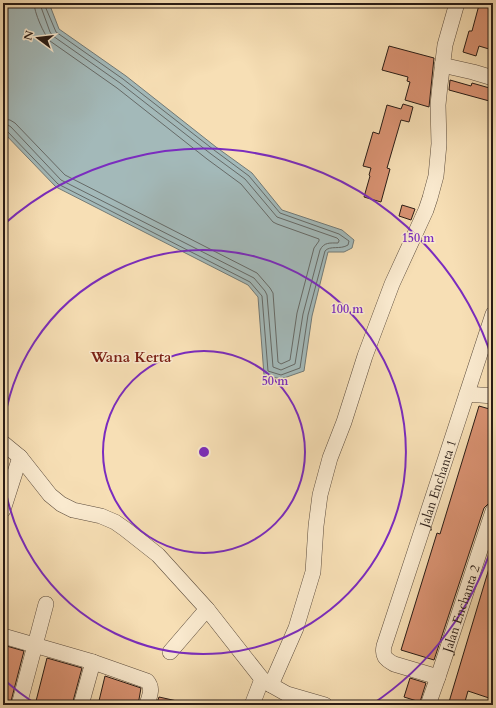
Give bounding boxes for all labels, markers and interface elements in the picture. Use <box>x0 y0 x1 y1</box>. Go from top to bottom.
north arrow <box>18 18 58 58</box>
text: N <box>20 29 37 42</box>
text: 150 m <box>402 230 435 246</box>
text: 100 m <box>331 301 364 317</box>
district label: Wana Kerta <box>89 347 172 367</box>
text: 50 m <box>262 373 289 389</box>
street label: Jalan Enchanta 1 <box>415 437 461 532</box>
centre of rings <box>197 445 211 459</box>
street label: Jalan Enchanta 2 <box>438 562 485 657</box>

